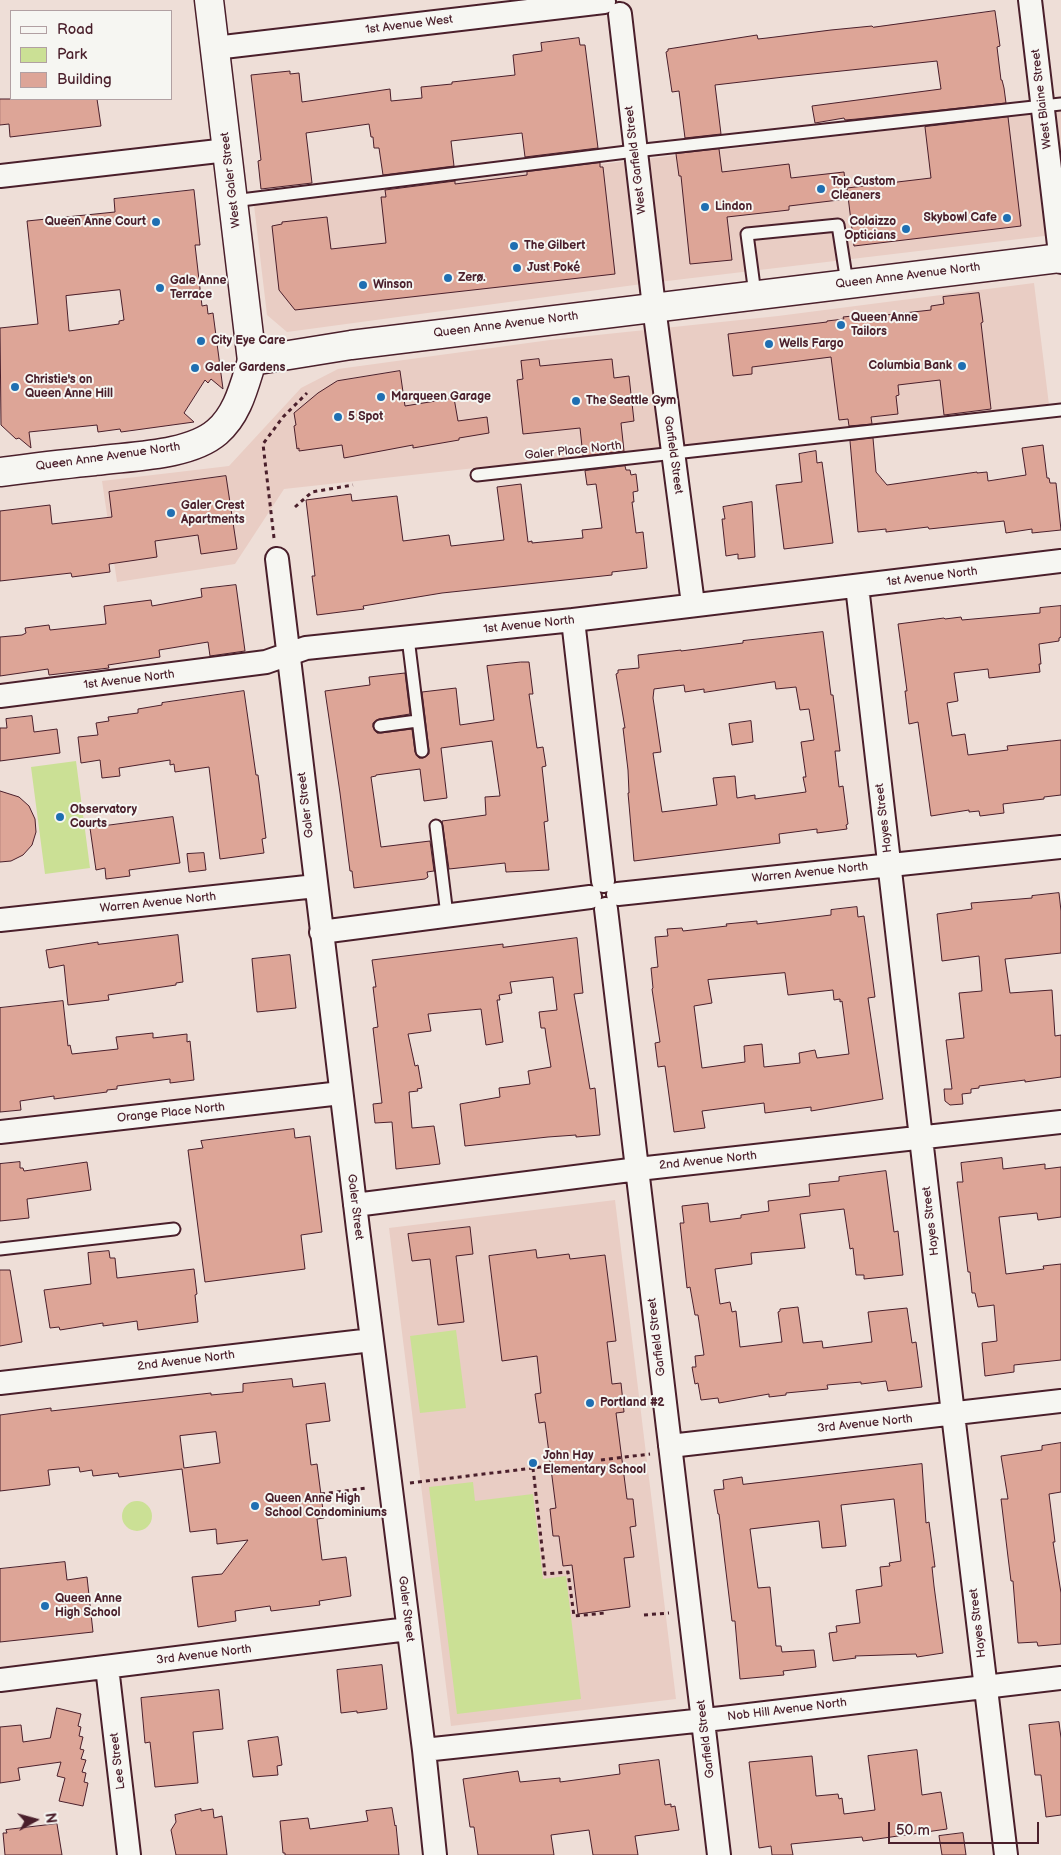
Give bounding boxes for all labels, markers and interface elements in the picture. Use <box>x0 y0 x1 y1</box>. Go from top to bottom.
legend <box>10 10 172 100</box>
street label: 1st Avenue West <box>364 12 454 38</box>
text: Road <box>57 20 93 39</box>
text: Park <box>57 45 87 64</box>
street label: West Blaine Street <box>1029 48 1055 150</box>
text: Building <box>57 70 112 89</box>
street label: West Garfield Street <box>622 105 650 215</box>
street label: West Galer Street <box>218 131 244 229</box>
place label: Top Custom Cleaners <box>831 175 896 203</box>
marker: Top Custom Cleaners <box>815 183 827 195</box>
place label: Lindon <box>715 200 752 214</box>
marker: Lindon <box>699 201 711 213</box>
place label: Skybowl Cafe <box>923 211 997 225</box>
marker: Skybowl Cafe <box>1001 212 1013 224</box>
place label: Queen Anne Court <box>45 215 146 229</box>
place label: Colaizzo Opticians <box>844 215 896 243</box>
marker: Queen Anne Court <box>150 216 162 228</box>
marker: Colaizzo Opticians <box>900 223 912 235</box>
place label: The Gilbert <box>524 239 585 253</box>
marker: The Gilbert <box>508 240 520 252</box>
street label: Queen Anne Avenue North <box>835 260 981 292</box>
place label: Just Poké <box>527 261 580 275</box>
marker: Just Poké <box>511 262 523 274</box>
place label: Zerø. <box>458 271 486 285</box>
marker: Zerø. <box>442 272 454 284</box>
place label: Gale Anne Terrace <box>170 274 226 302</box>
place label: Winson <box>373 278 413 292</box>
marker: Winson <box>357 279 369 291</box>
marker: Gale Anne Terrace <box>154 282 166 294</box>
street label: Queen Anne Avenue North <box>433 309 579 341</box>
place label: Queen Anne Tailors <box>851 311 918 339</box>
marker: Queen Anne Tailors <box>835 319 847 331</box>
place label: City Eye Care <box>211 334 285 348</box>
marker: City Eye Care <box>195 335 207 347</box>
place label: Wells Fargo <box>779 337 843 351</box>
marker: Wells Fargo <box>763 338 775 350</box>
place label: Columbia Bank <box>869 359 952 373</box>
marker: Columbia Bank <box>956 360 968 372</box>
place label: Galer Gardens <box>205 361 285 375</box>
marker: Galer Gardens <box>189 362 201 374</box>
place label: Christie's on Queen Anne Hill <box>25 373 113 401</box>
marker: Christie's on Queen Anne Hill <box>9 381 21 393</box>
place label: Marqueen Garage <box>391 390 491 404</box>
marker: Marqueen Garage <box>375 391 387 403</box>
place label: The Seattle Gym <box>586 394 676 408</box>
marker: The Seattle Gym <box>570 395 582 407</box>
place label: 5 Spot <box>348 410 383 424</box>
marker: 5 Spot <box>332 411 344 423</box>
street label: Garfield Street <box>660 415 686 495</box>
street label: Galer Place North <box>524 439 622 463</box>
street label: Queen Anne Avenue North <box>35 440 181 474</box>
place label: Galer Crest Apartments <box>181 499 245 527</box>
marker: Galer Crest Apartments <box>165 507 177 519</box>
street label: 1st Avenue North <box>886 564 978 590</box>
street label: 1st Avenue North <box>483 613 575 637</box>
street label: 1st Avenue North <box>83 667 175 693</box>
street label: Galer Street <box>295 771 317 839</box>
street label: Hayes Street <box>873 783 895 853</box>
place label: Observatory Courts <box>70 803 137 831</box>
marker: Observatory Courts <box>54 811 66 823</box>
street label: Warren Avenue North <box>751 860 869 886</box>
street label: Warren Avenue North <box>99 890 217 916</box>
street label: Orange Place North <box>116 1100 226 1126</box>
street label: 2nd Avenue North <box>658 1149 758 1173</box>
street label: Galer Street <box>344 1173 366 1241</box>
street label: Hayes Street <box>920 1186 942 1256</box>
street label: Garfield Street <box>645 1297 669 1377</box>
street label: 2nd Avenue North <box>136 1348 236 1374</box>
place label: Portland #2 <box>600 1396 665 1410</box>
marker: Portland #2 <box>584 1397 596 1409</box>
street label: 3rd Avenue North <box>817 1412 913 1436</box>
place label: John Hay Elementary School <box>543 1449 646 1477</box>
marker: John Hay Elementary School <box>527 1457 539 1469</box>
place label: Queen Anne High School Condominiums <box>265 1492 387 1520</box>
marker: Queen Anne High School Condominiums <box>249 1500 261 1512</box>
street label: Galer Street <box>395 1575 417 1643</box>
street label: Hayes Street <box>967 1588 989 1658</box>
place label: Queen Anne High School <box>55 1592 122 1620</box>
marker: Queen Anne High School <box>39 1600 51 1612</box>
street label: 3rd Avenue North <box>156 1642 252 1668</box>
street label: Nob Hill Avenue North <box>726 1696 848 1724</box>
street label: Garfield Street <box>694 1699 718 1779</box>
street label: Lee Street <box>107 1732 129 1790</box>
north arrow <box>10 1795 60 1845</box>
text: N <box>41 1812 59 1824</box>
scale bar <box>891 1812 1042 1844</box>
text: 50 m <box>896 1821 930 1840</box>

